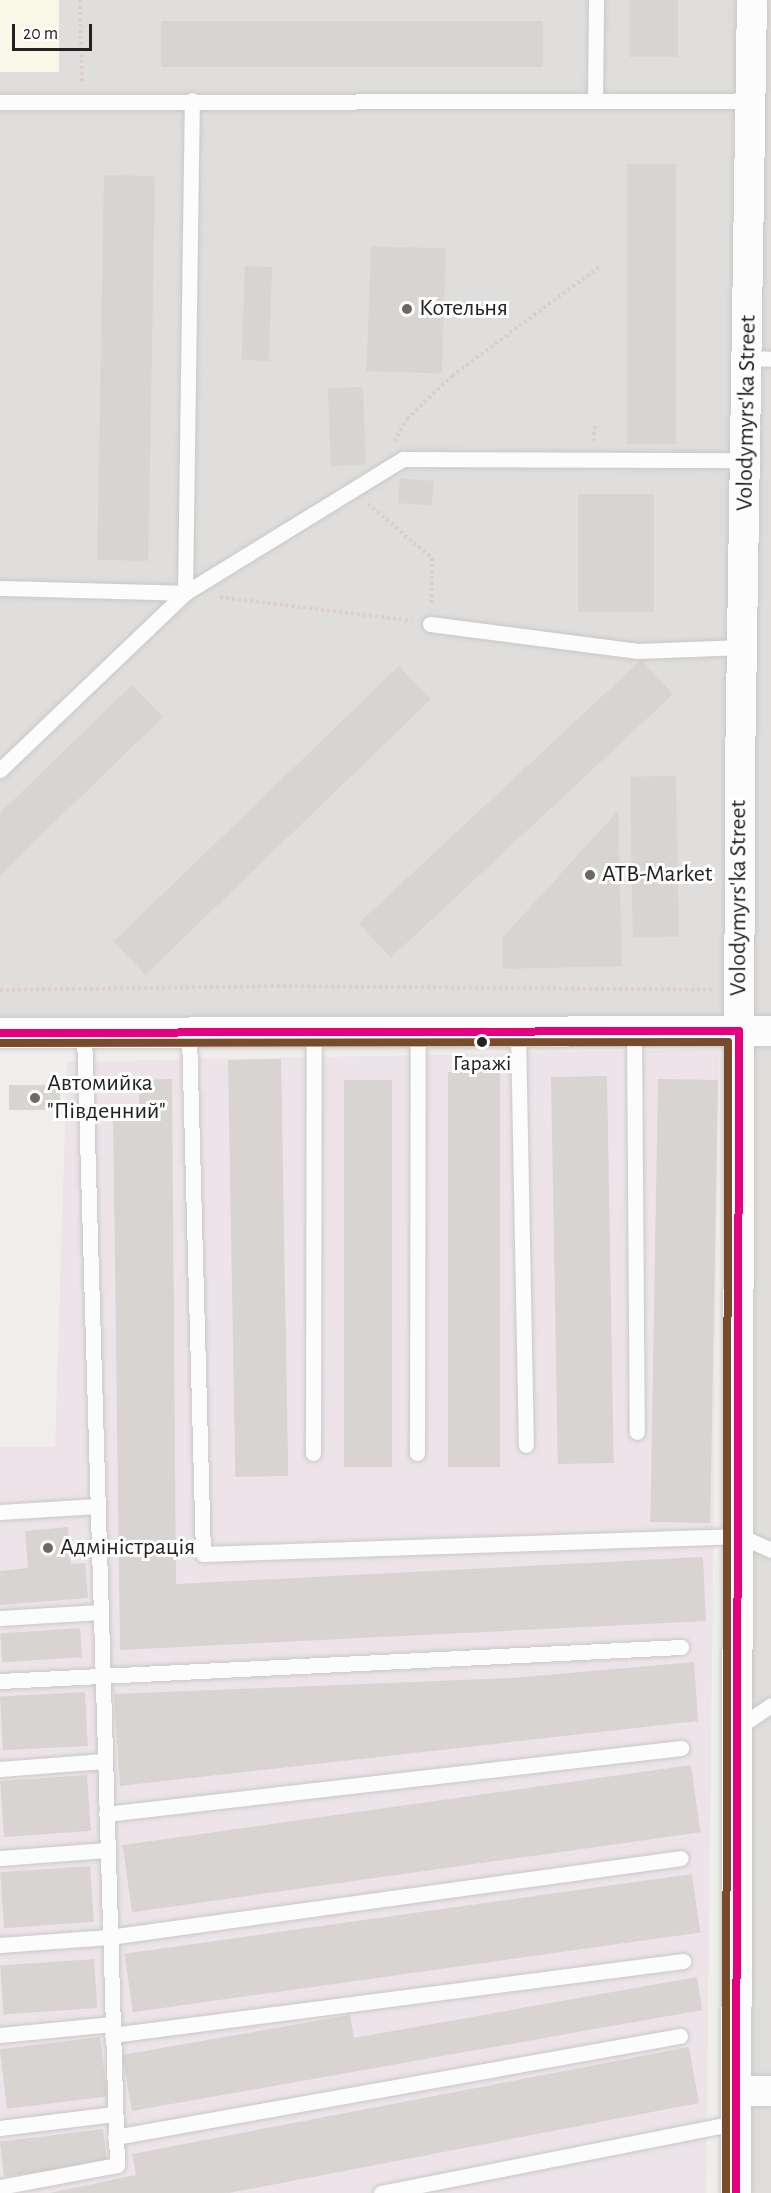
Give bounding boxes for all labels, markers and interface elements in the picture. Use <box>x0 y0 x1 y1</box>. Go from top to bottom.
scale bar <box>15 12 94 50</box>
text: 20 m <box>23 25 58 43</box>
place label: Котельня <box>419 295 508 323</box>
marker: Котельня <box>400 302 414 316</box>
street label: Volodymyrs'ka Street <box>731 315 763 511</box>
street label: Volodymyrs'ka Street <box>725 800 753 996</box>
place label: ATB-Market <box>602 861 712 889</box>
marker: ATB-Market <box>583 868 597 882</box>
marker: Гаражі <box>476 1036 488 1048</box>
place label: Гаражі <box>453 1051 511 1077</box>
place label: Автомийка "Південний" <box>47 1070 166 1126</box>
marker: Автомийка "Південний" <box>28 1091 42 1105</box>
place label: Адміністрація <box>60 1534 195 1562</box>
marker: Адміністрація <box>41 1541 55 1555</box>

